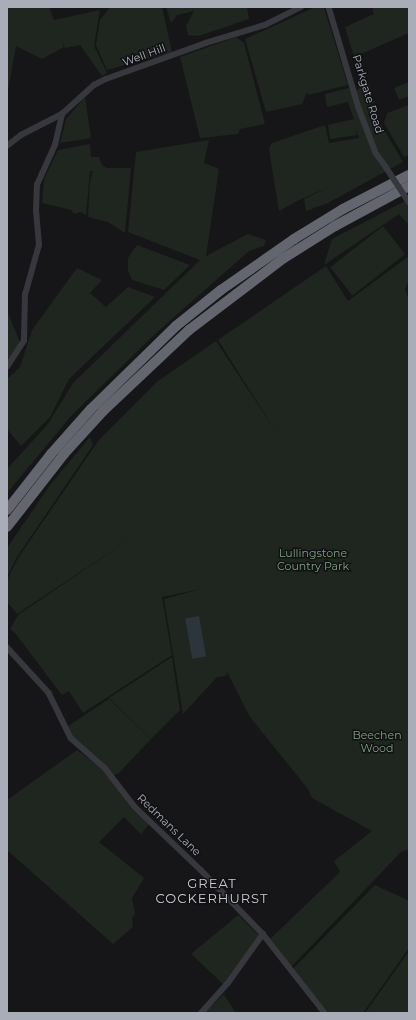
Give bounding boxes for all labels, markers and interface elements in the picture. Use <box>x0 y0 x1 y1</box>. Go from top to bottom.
street label: Well Hill <box>121 41 167 69</box>
street label: Parkgate Road <box>350 53 386 135</box>
park label: Lullingstone Country Park <box>277 547 349 573</box>
park label: Beechen Wood <box>352 729 402 755</box>
street label: Redmans Lane <box>135 791 203 859</box>
district label: GREAT COCKERHURST <box>156 876 268 907</box>

